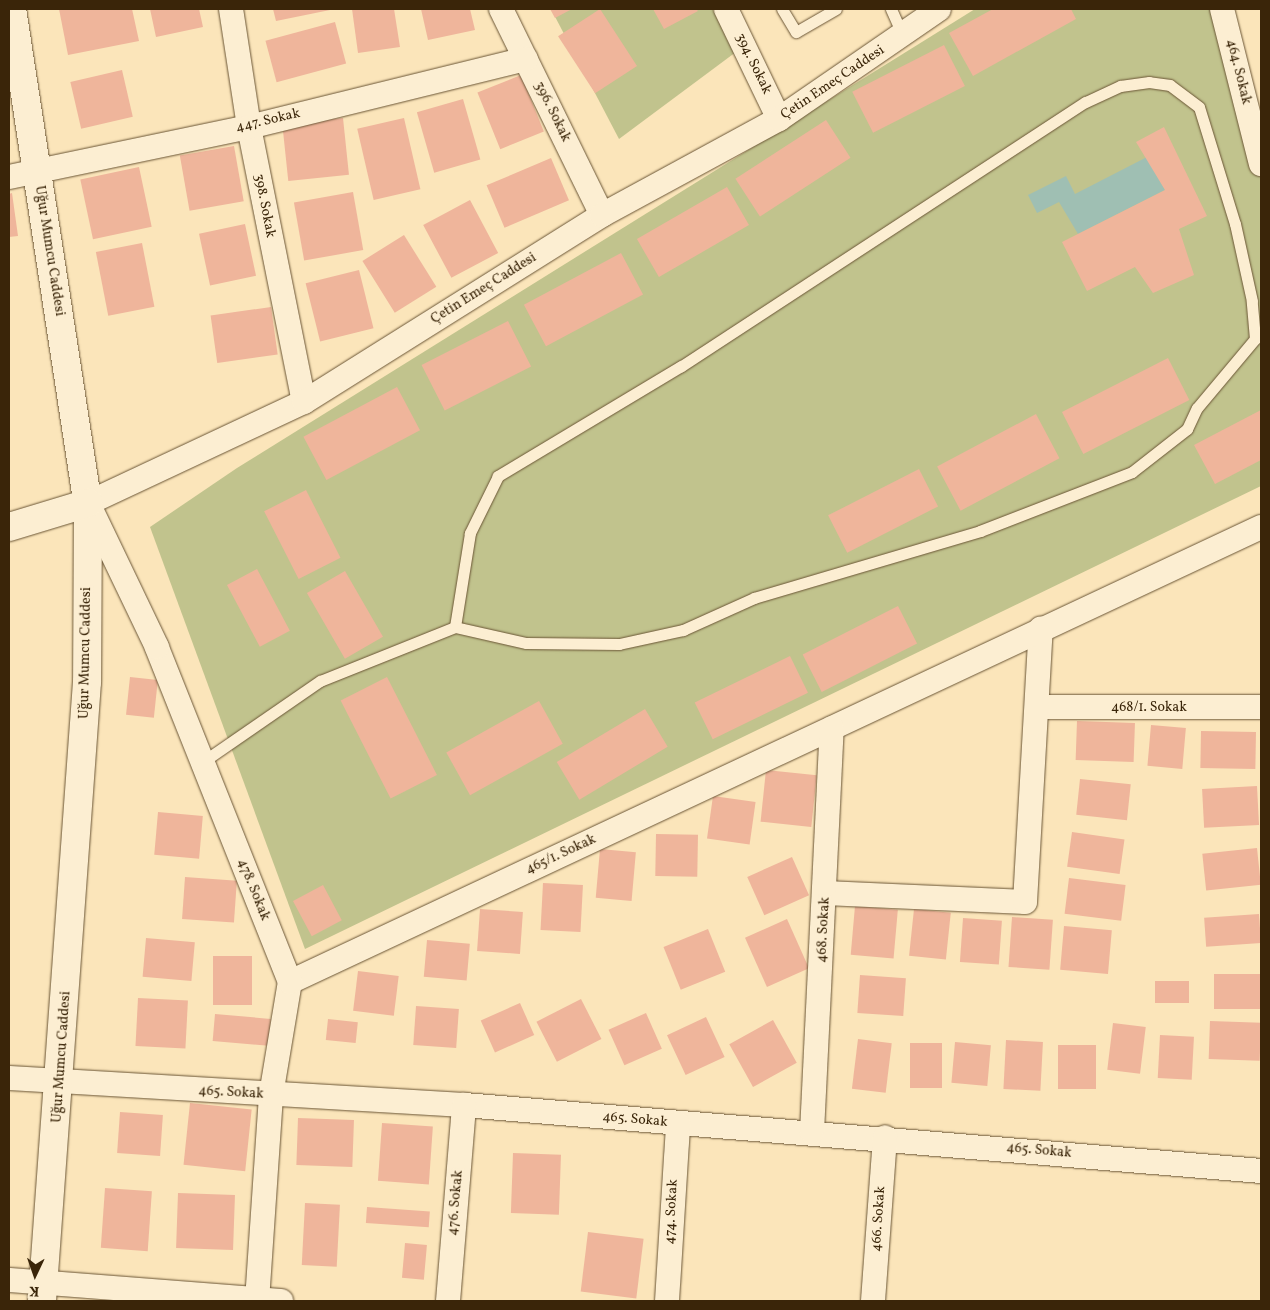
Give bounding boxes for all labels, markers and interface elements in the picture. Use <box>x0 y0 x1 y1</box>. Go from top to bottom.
street label: 394. Sokak <box>731 31 775 97</box>
street label: 464. Sokak <box>1222 38 1254 106</box>
street label: Çetin Emeç Caddesi <box>778 42 888 124</box>
street label: 396. Sokak <box>530 79 574 145</box>
street label: 447. Sokak <box>234 105 302 137</box>
street label: 398. Sokak <box>250 173 278 239</box>
street label: Uğur Mumcu Caddesi <box>30 185 68 317</box>
street label: Çetin Emeç Caddesi <box>428 250 540 328</box>
street label: Uğur Mumcu Caddesi <box>76 587 96 719</box>
street label: 468/1. Sokak <box>1111 700 1187 716</box>
street label: 465/1. Sokak <box>523 831 599 879</box>
street label: 478. Sokak <box>233 857 273 923</box>
street label: 468. Sokak <box>814 897 834 963</box>
street label: Uğur Mumcu Caddesi <box>49 991 75 1123</box>
street label: 465. Sokak <box>198 1083 264 1103</box>
street label: 465. Sokak <box>602 1109 668 1131</box>
street label: 465. Sokak <box>1006 1140 1072 1162</box>
street label: 476. Sokak <box>445 1170 467 1236</box>
street label: 474. Sokak <box>662 1179 682 1245</box>
street label: 466. Sokak <box>868 1186 890 1252</box>
north arrow <box>10 1250 60 1300</box>
text: K <box>29 1281 40 1300</box>

